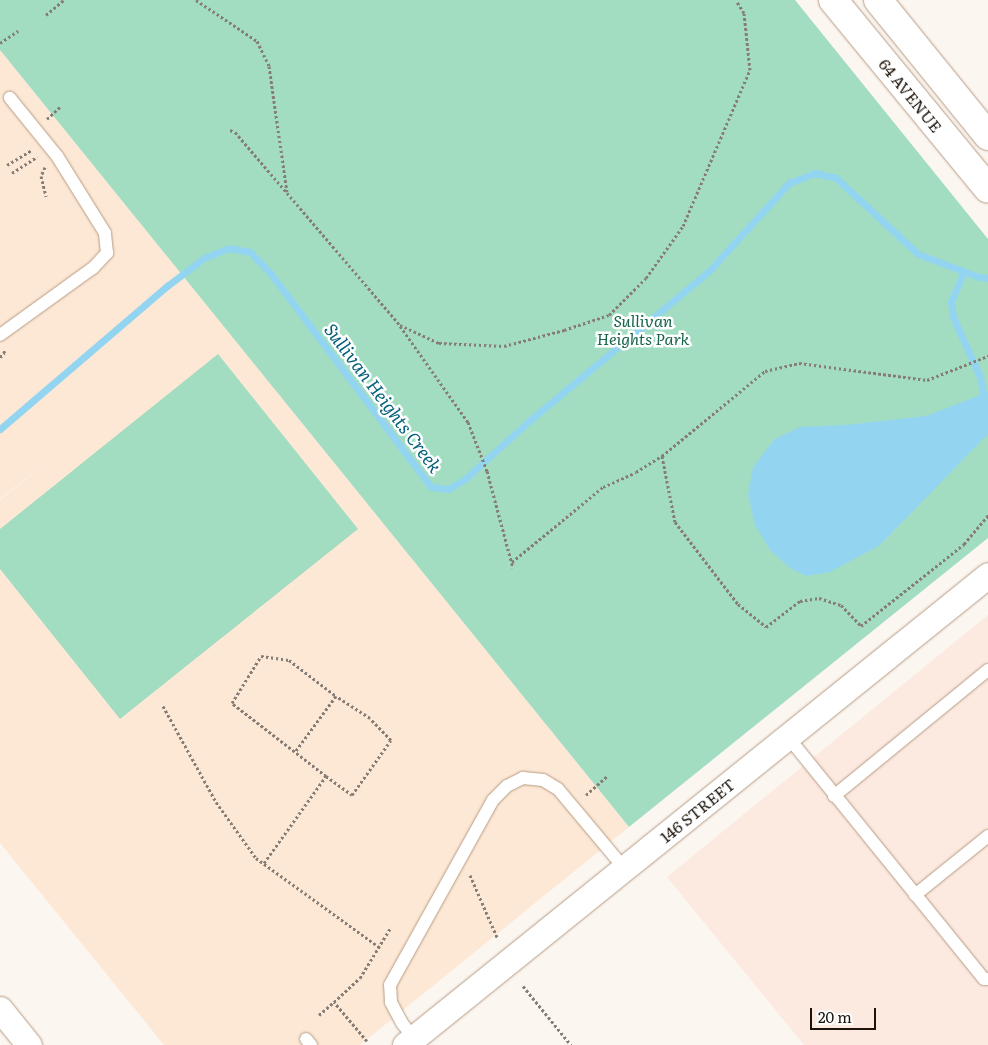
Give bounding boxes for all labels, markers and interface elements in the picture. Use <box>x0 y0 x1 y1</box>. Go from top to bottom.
street label: 64 AVENUE <box>875 54 947 136</box>
park label: Sullivan Heights Park <box>597 310 689 348</box>
water label: Sullivan Heights Creek <box>320 319 446 477</box>
street label: 146 STREET <box>656 774 738 846</box>
scale bar <box>813 998 879 1030</box>
text: 20 m <box>818 1005 852 1028</box>

